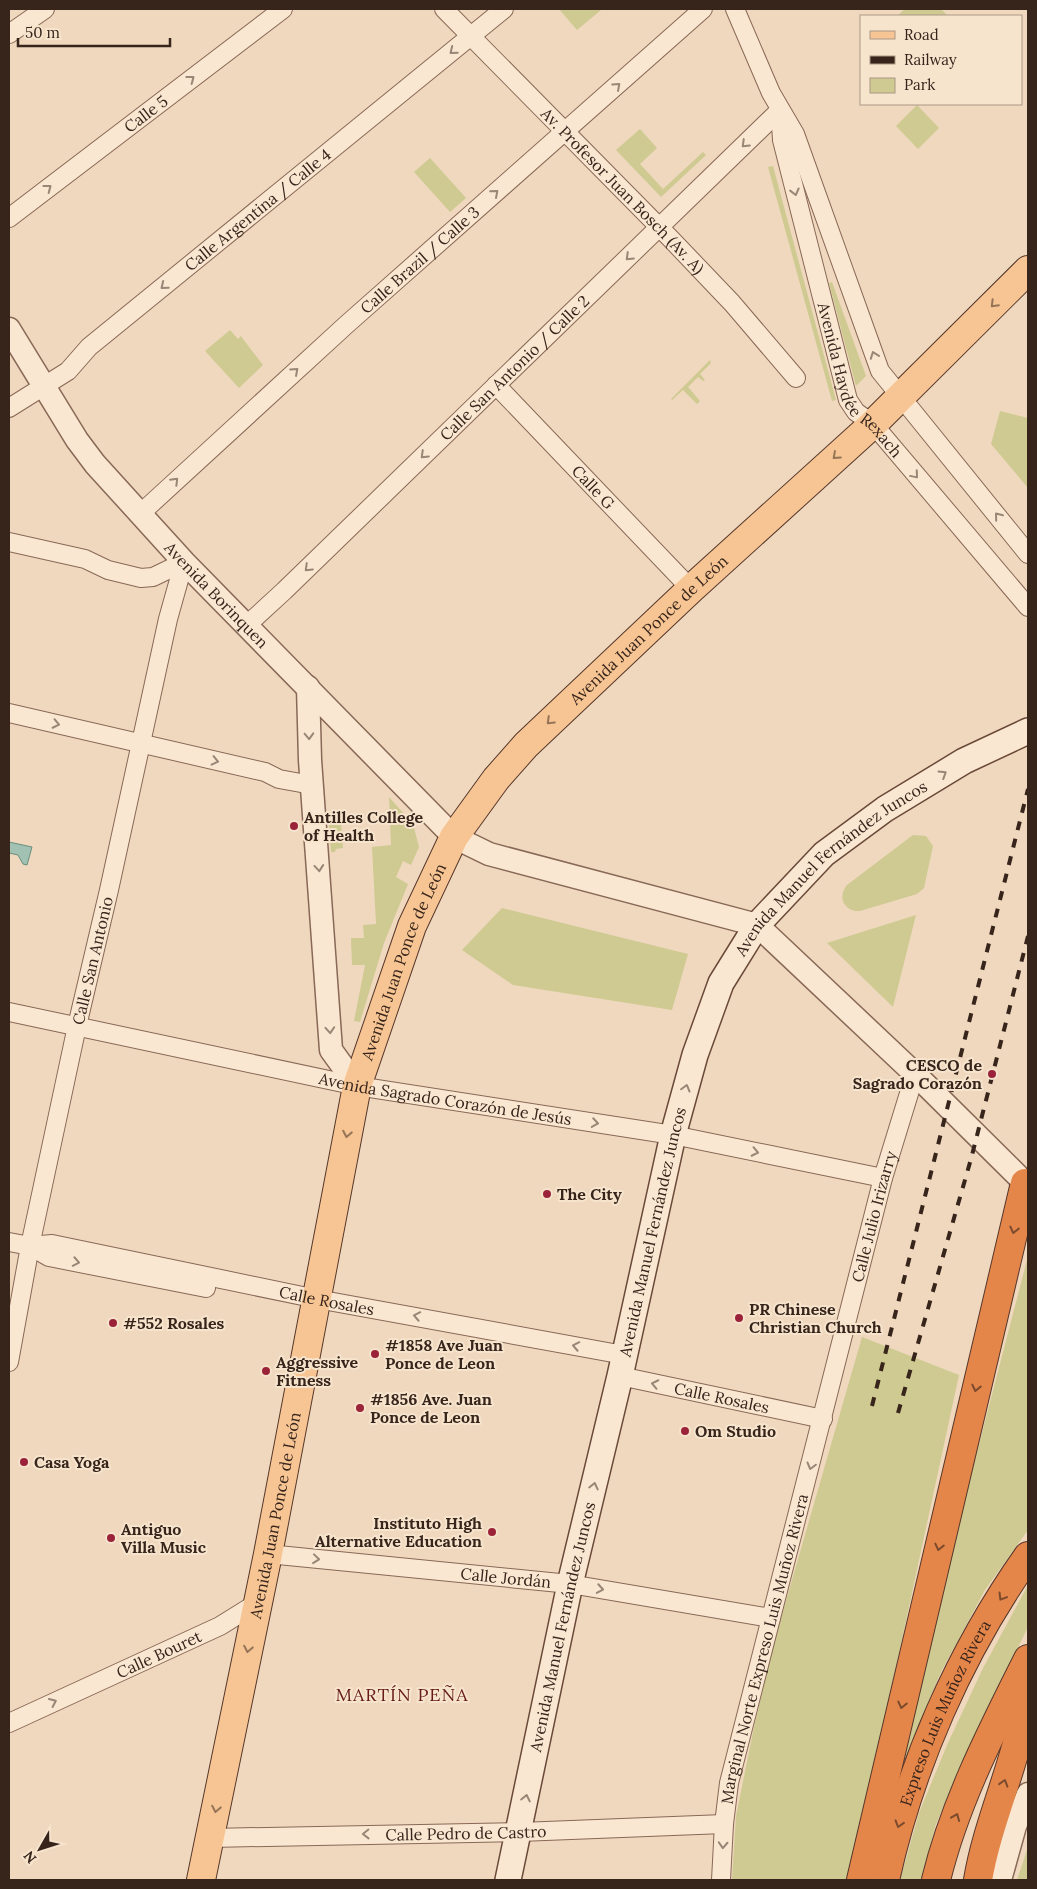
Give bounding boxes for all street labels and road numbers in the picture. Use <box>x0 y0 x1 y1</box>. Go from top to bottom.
street label: Calle 5 <box>120 91 172 137</box>
street label: Av. Profesor Juan Bosch (Av. A) <box>536 103 709 279</box>
street label: Calle Argentina / Calle 4 <box>180 144 335 275</box>
street label: Calle Brazil / Calle 3 <box>356 202 484 318</box>
street label: Calle San Antonio / Calle 2 <box>435 291 593 445</box>
street label: Avenida Haydée Rexach <box>813 299 907 462</box>
street label: Calle G <box>568 461 619 513</box>
street label: Avenida Borinquen <box>160 537 273 652</box>
street label: Avenida Juan Ponce de León <box>564 550 732 709</box>
street label: Avenida Manuel Fernández Juncos <box>730 776 931 960</box>
street label: Avenida Juan Ponce de León <box>356 860 450 1064</box>
street label: Calle San Antonio <box>68 895 117 1027</box>
street label: Avenida Sagrado Corazón de Jesús <box>316 1068 573 1129</box>
street label: Avenida Manuel Fernández Juncos <box>614 1105 690 1360</box>
street label: Calle Julio Irizarry <box>847 1148 901 1284</box>
street label: Calle Rosales <box>277 1281 376 1319</box>
street label: Calle Rosales <box>672 1378 771 1417</box>
street label: Avenida Juan Ponce de León <box>245 1410 305 1621</box>
street label: Marginal Norte Expreso Luis Muñoz Rivera <box>717 1491 812 1805</box>
street label: Avenida Manuel Fernández Juncos <box>525 1500 599 1754</box>
street label: Calle Jordán <box>460 1563 552 1592</box>
street label: Expreso Luis Muñoz Rivera <box>895 1616 995 1809</box>
street label: Calle Bouret <box>113 1626 205 1682</box>
street label: Calle Pedro de Castro <box>385 1821 547 1845</box>

